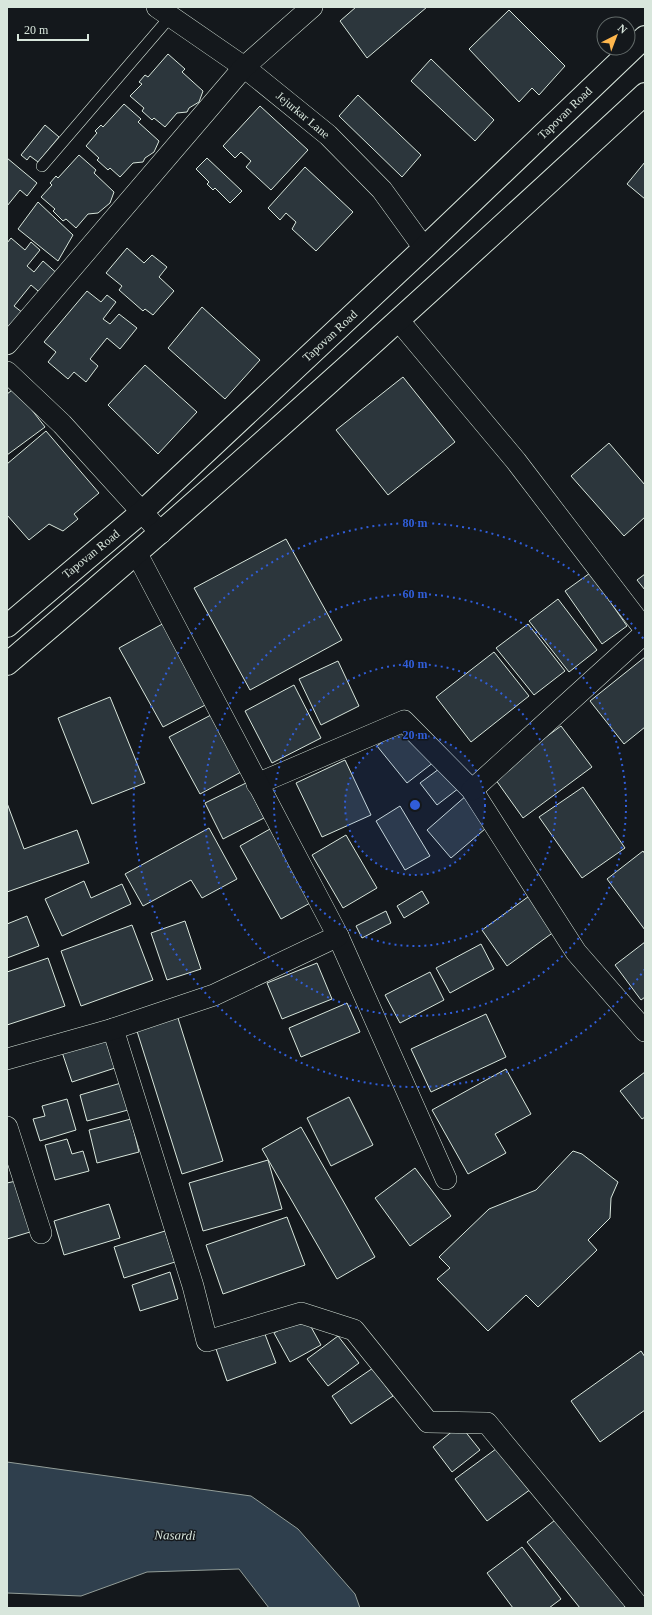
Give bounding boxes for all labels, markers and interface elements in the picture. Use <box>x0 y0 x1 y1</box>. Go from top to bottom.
scale bar <box>18 16 88 42</box>
north arrow <box>596 16 636 56</box>
text: N <box>616 21 630 36</box>
text: 20 m <box>24 23 49 37</box>
street label: Tapovan Road <box>535 84 595 142</box>
street label: Jejurkar Lane <box>273 89 333 141</box>
street label: Tapovan Road <box>300 307 360 365</box>
text: 80 m <box>403 516 428 530</box>
street label: Tapovan Road <box>60 527 122 581</box>
text: 60 m <box>403 587 428 601</box>
text: 40 m <box>403 657 428 671</box>
text: 20 m <box>403 728 428 742</box>
centre of rings <box>408 798 422 812</box>
water label: Nasardi <box>153 1527 196 1543</box>

